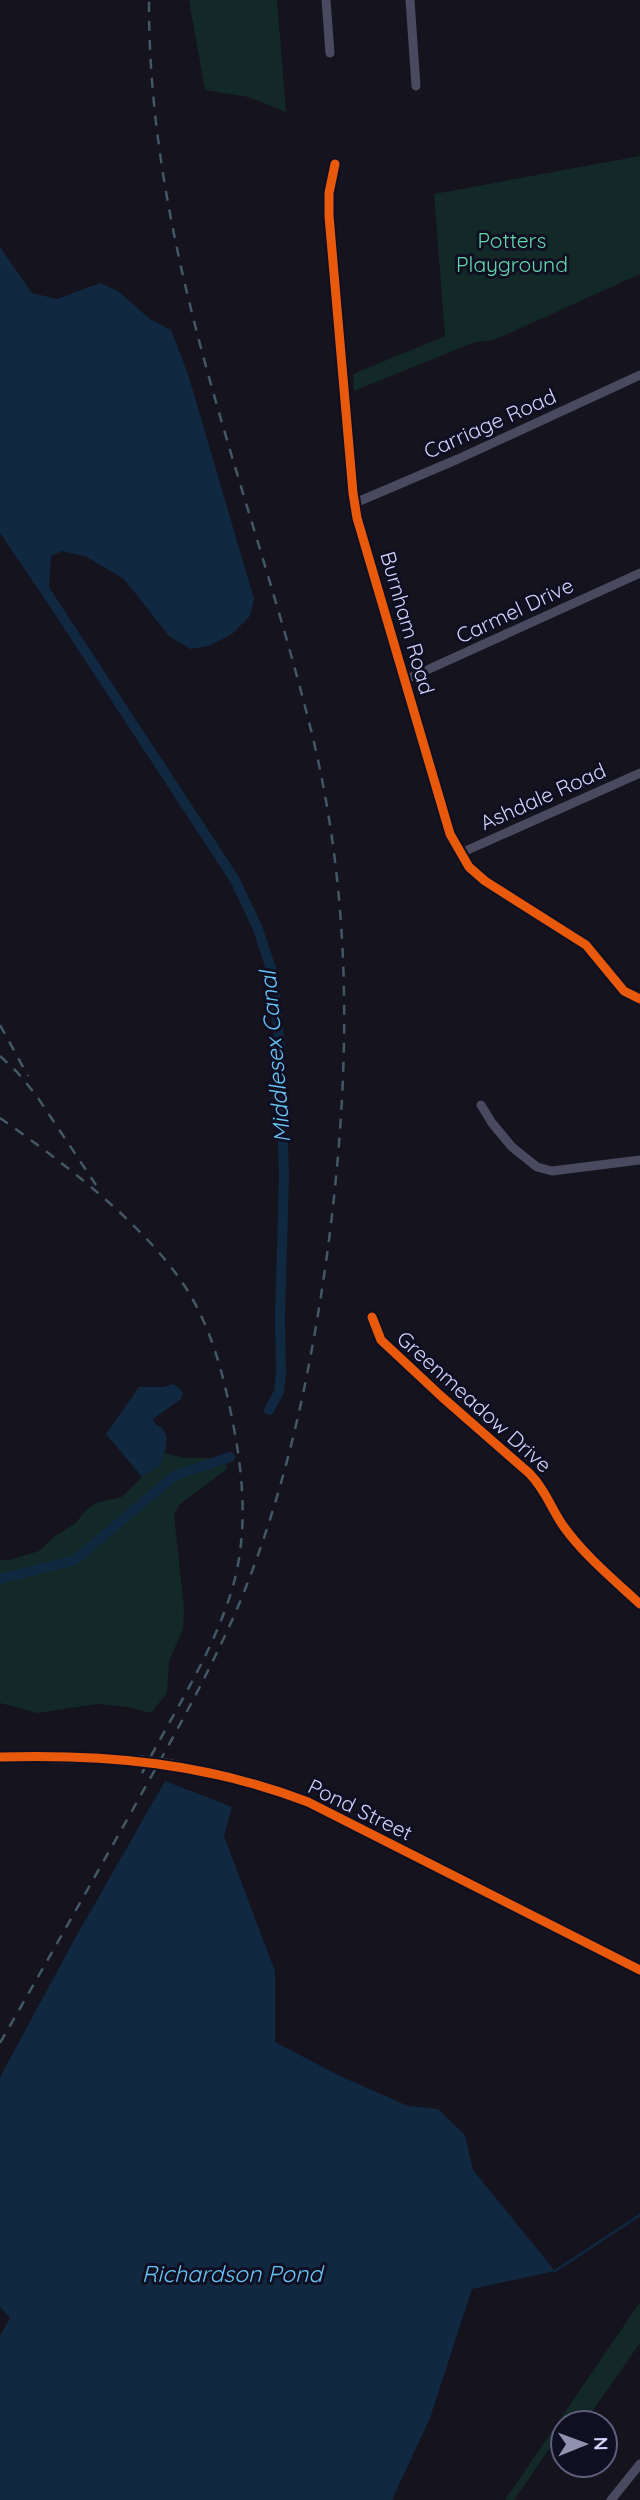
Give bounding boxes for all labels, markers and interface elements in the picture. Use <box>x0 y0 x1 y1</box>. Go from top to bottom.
park label: Potters Playground <box>456 227 568 277</box>
street label: Carriage Road <box>419 382 560 464</box>
street label: Burnham Road <box>375 548 441 697</box>
street label: Carmel Drive <box>452 572 577 649</box>
street label: Ashdale Road <box>476 757 610 835</box>
water label: Middlesex Canal <box>252 967 296 1144</box>
street label: Greenmeadow Drive <box>392 1325 557 1478</box>
street label: Pond Street <box>304 1773 417 1846</box>
water label: Richardson Pond <box>142 2259 325 2288</box>
north arrow <box>549 2409 619 2479</box>
text: N <box>589 2437 613 2451</box>

